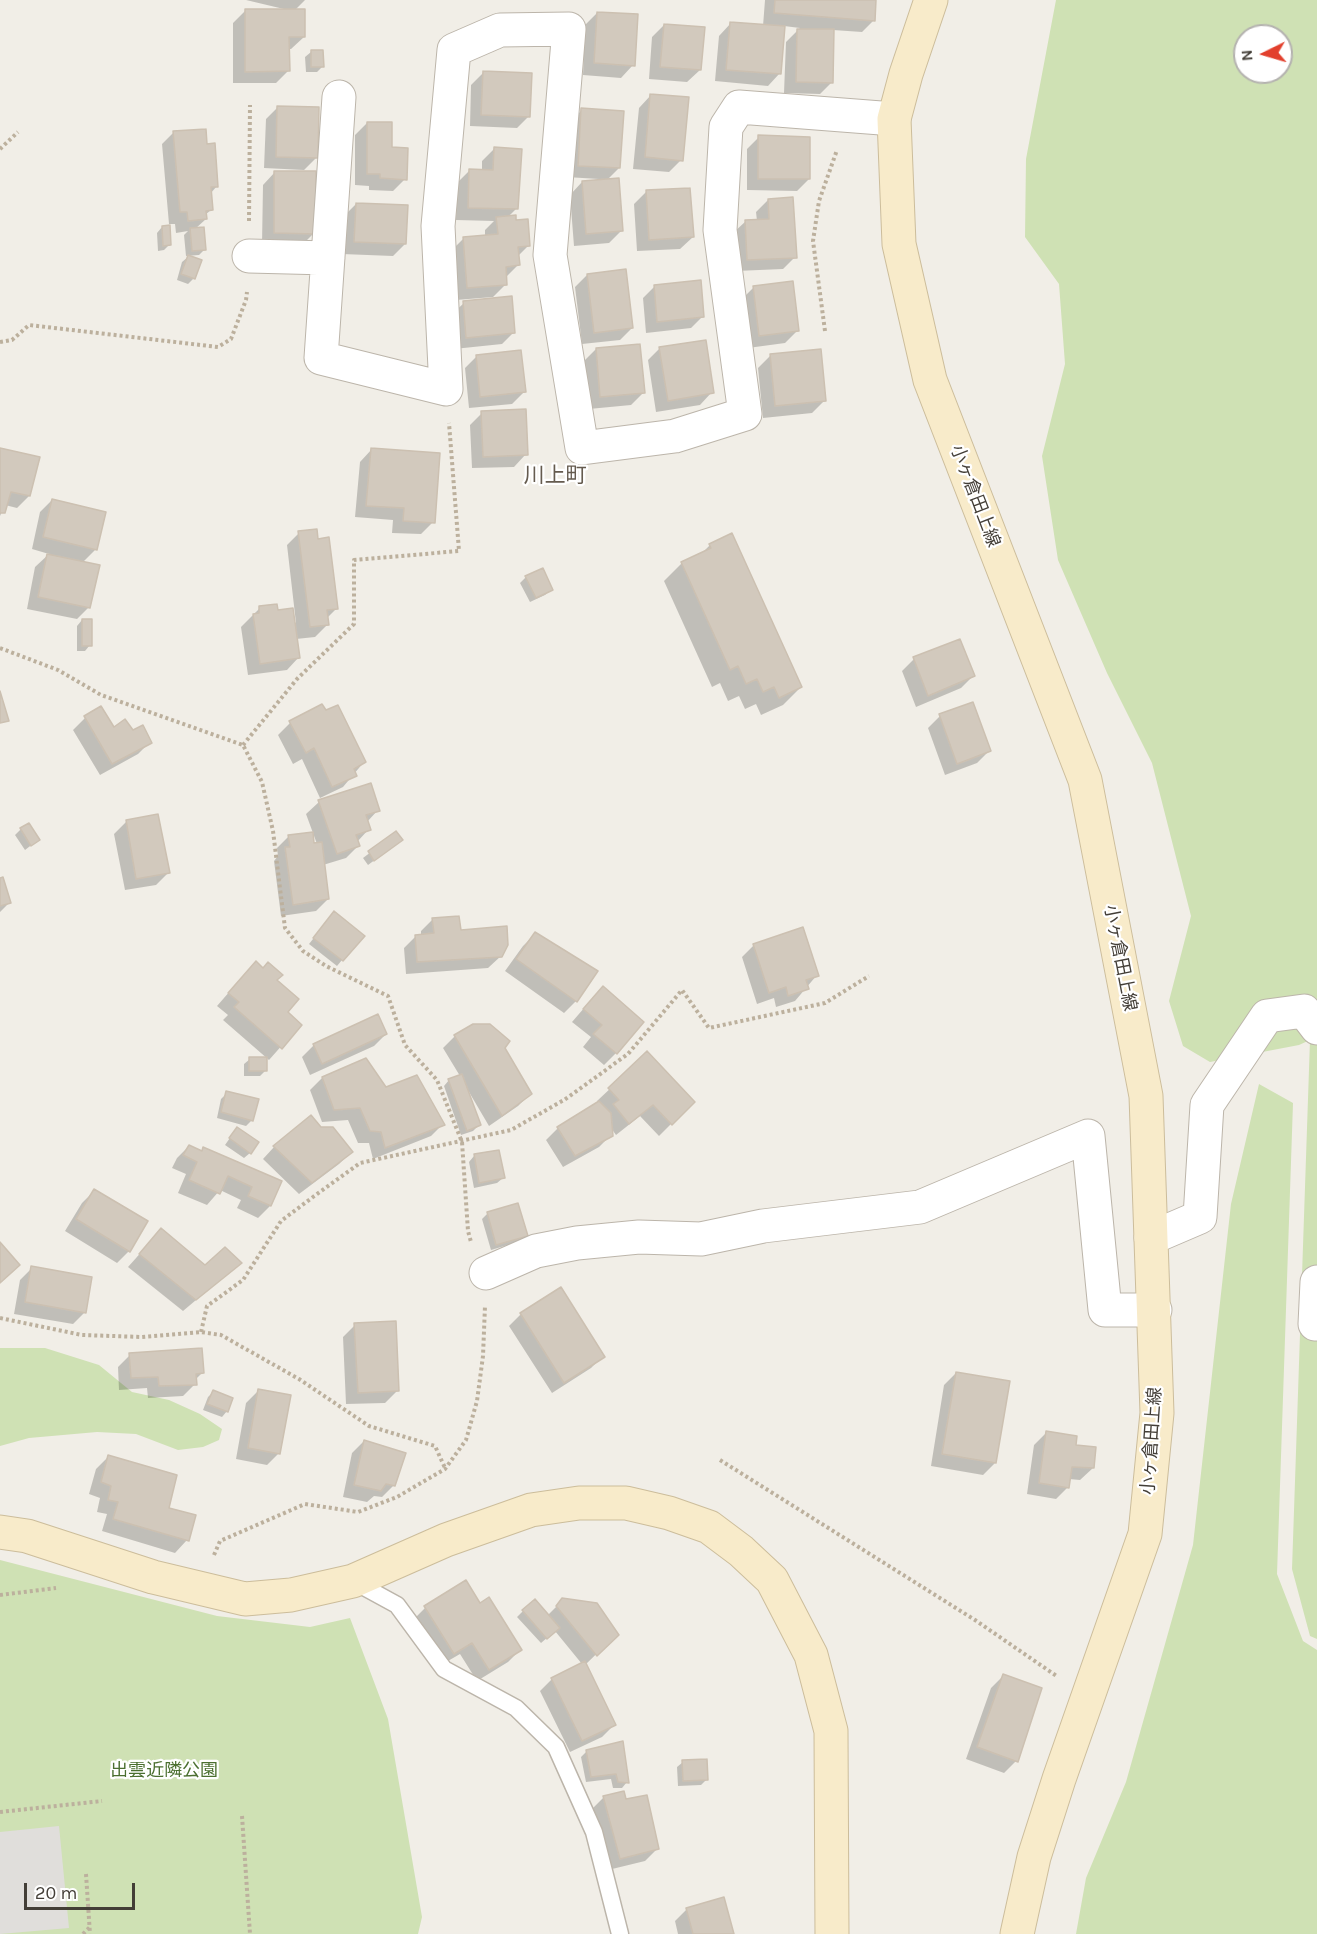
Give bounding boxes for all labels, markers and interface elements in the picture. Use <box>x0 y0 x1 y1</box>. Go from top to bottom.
north arrow <box>1233 24 1293 84</box>
text: N <box>1237 49 1257 62</box>
street label: 小ヶ倉田上線 <box>946 442 1004 550</box>
district label: 川上町 <box>524 463 586 489</box>
street label: 小ヶ倉田上線 <box>1099 903 1141 1013</box>
street label: 小ヶ倉田上線 <box>1137 1386 1167 1496</box>
park label: 出雲近隣公園 <box>110 1760 218 1782</box>
scale bar <box>27 1871 138 1909</box>
text: 20 m <box>35 1882 77 1904</box>

